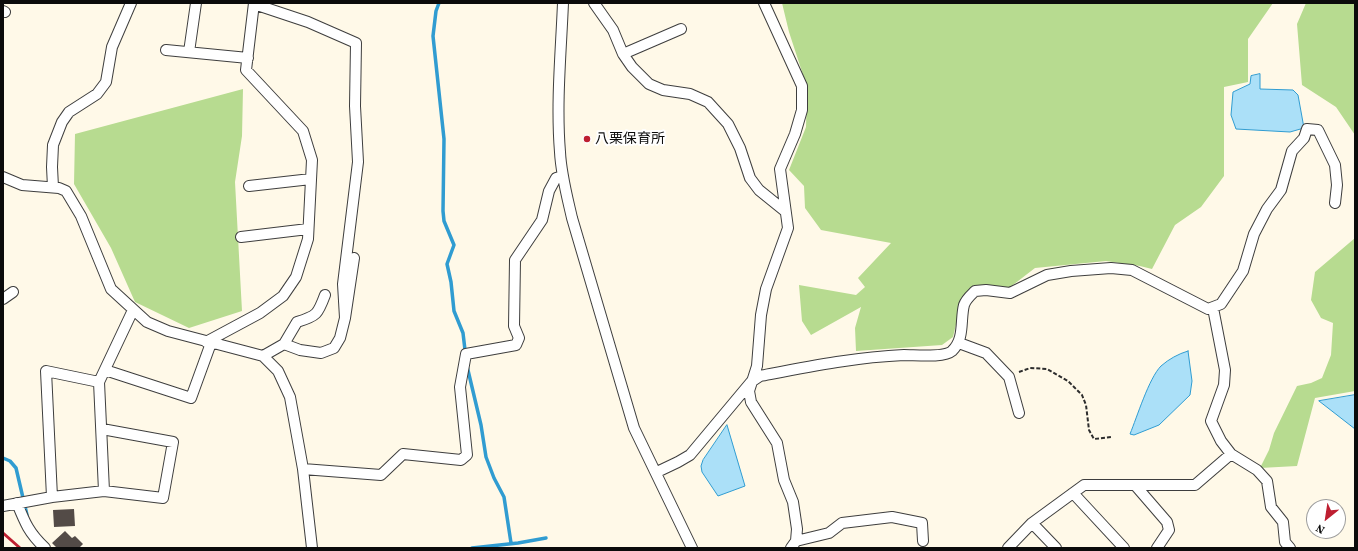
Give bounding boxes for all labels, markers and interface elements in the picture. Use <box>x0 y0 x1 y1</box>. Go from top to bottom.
place label: 八栗保育所 <box>595 131 665 147</box>
marker: 八栗保育所 <box>582 134 592 144</box>
north arrow <box>1306 499 1346 539</box>
text: N <box>1313 520 1327 537</box>

